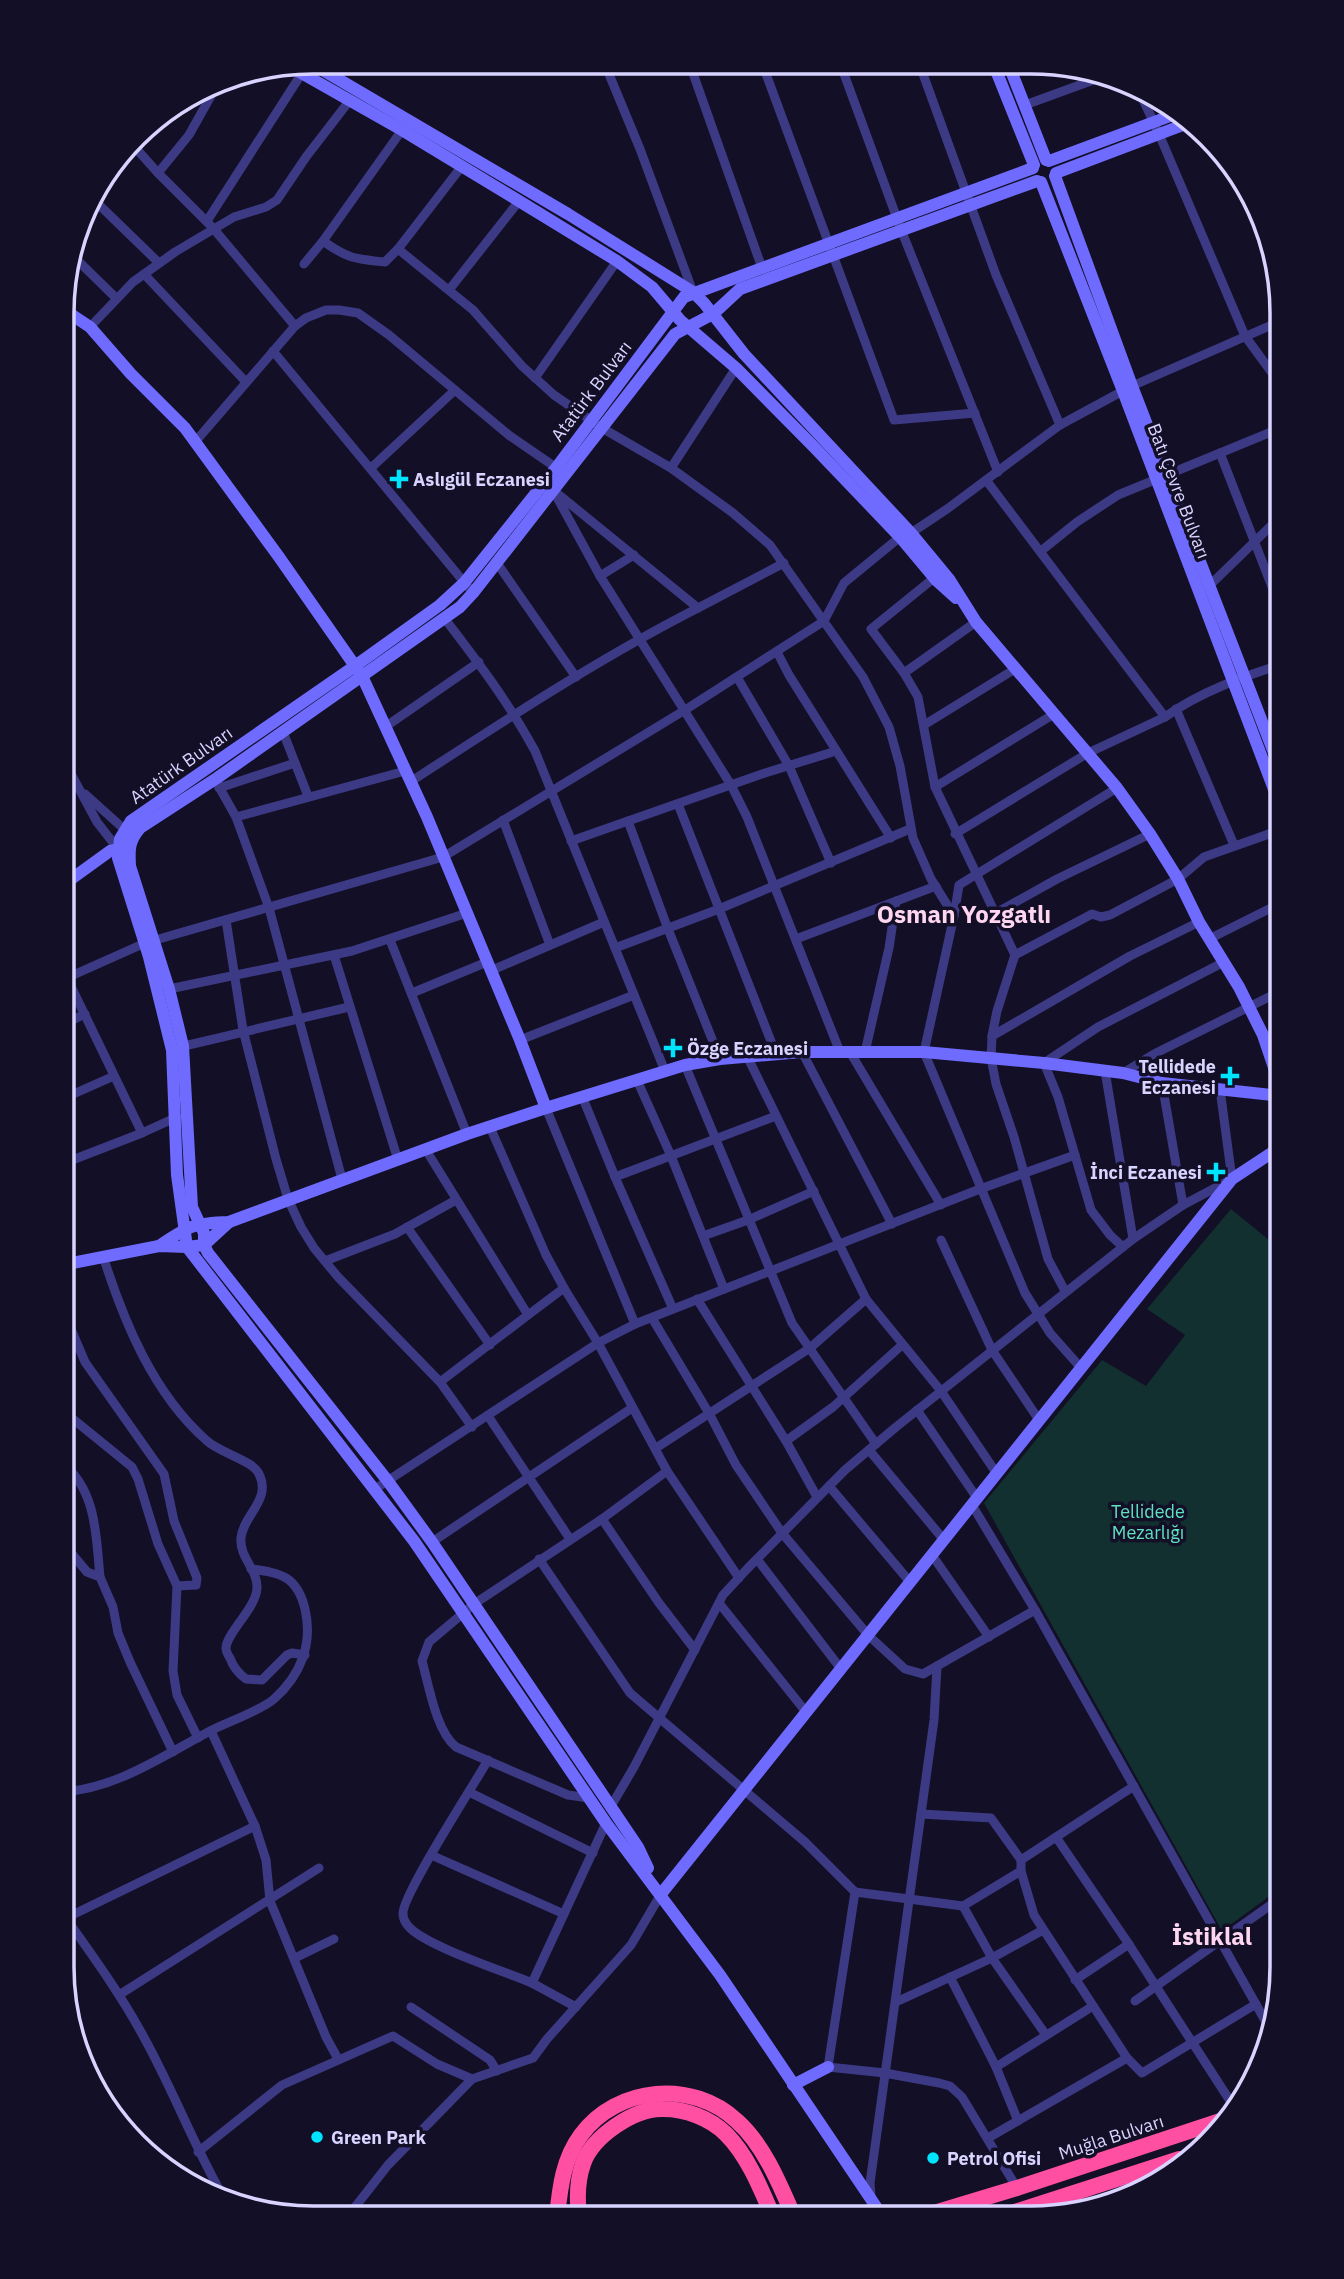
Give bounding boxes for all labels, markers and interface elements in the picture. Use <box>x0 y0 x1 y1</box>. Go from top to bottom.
street label: Atatürk Bulvarı <box>546 336 636 446</box>
street label: Batı Çevre Bulvarı <box>1143 420 1215 562</box>
place label: Aslıgül Eczanesi <box>413 468 550 491</box>
marker: Aslıgül Eczanesi <box>391 471 407 487</box>
street label: Atatürk Bulvarı <box>125 721 237 809</box>
district label: Osman Yozgatlı <box>877 898 1051 930</box>
place label: Özge Eczanesi <box>687 1037 808 1060</box>
marker: Özge Eczanesi <box>665 1040 681 1056</box>
place label: Tellidede Eczanesi <box>1139 1055 1216 1099</box>
marker: Tellidede Eczanesi <box>1222 1068 1238 1084</box>
place label: İnci Eczanesi <box>1090 1161 1202 1184</box>
marker: İnci Eczanesi <box>1208 1164 1224 1180</box>
park label: Tellidede Mezarlığı <box>1111 1500 1185 1544</box>
district label: İstiklal <box>1172 1920 1252 1952</box>
street label: Muğla Bulvarı <box>1055 2109 1167 2165</box>
place label: Green Park <box>331 2126 426 2149</box>
marker: Green Park <box>309 2129 325 2145</box>
place label: Petrol Ofisi <box>947 2147 1041 2170</box>
marker: Petrol Ofisi <box>925 2150 941 2166</box>

